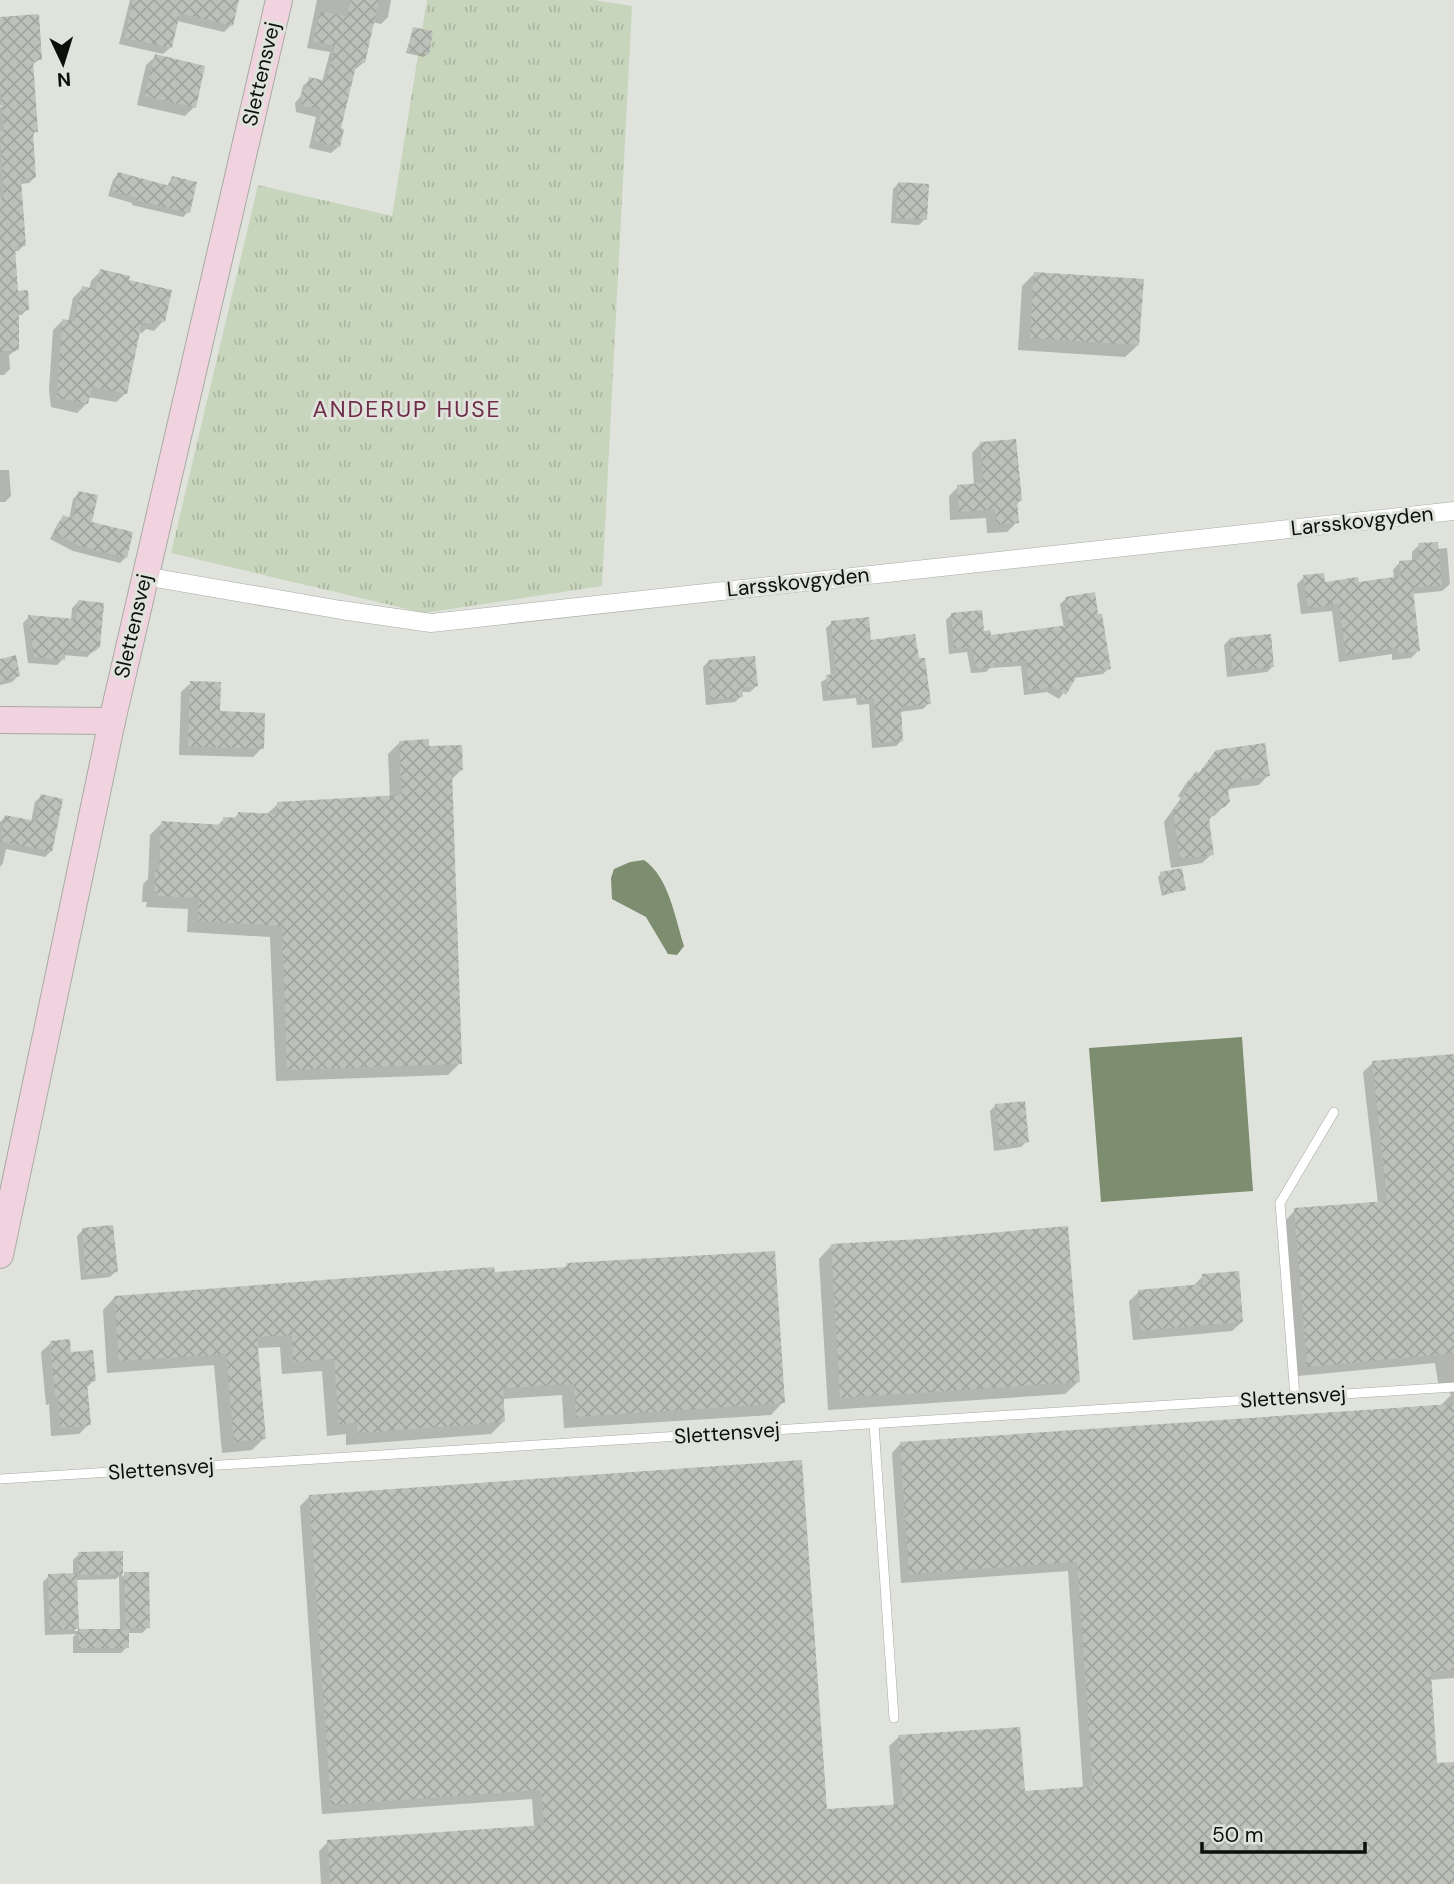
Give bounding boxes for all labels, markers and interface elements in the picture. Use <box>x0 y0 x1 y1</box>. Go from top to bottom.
street label: Slettensvej <box>235 19 287 129</box>
north arrow <box>28 28 98 98</box>
text: N <box>56 67 72 92</box>
district label: ANDERUP HUSE <box>312 394 502 424</box>
street label: Larsskovgyden <box>1289 500 1435 542</box>
street label: Larsskovgyden <box>725 561 871 603</box>
street label: Slettensvej <box>107 571 159 681</box>
street label: Slettensvej <box>1239 1379 1347 1415</box>
street label: Slettensvej <box>673 1415 781 1451</box>
street label: Slettensvej <box>107 1451 215 1487</box>
scale bar <box>1202 1811 1365 1855</box>
text: 50 m <box>1212 1821 1263 1849</box>

